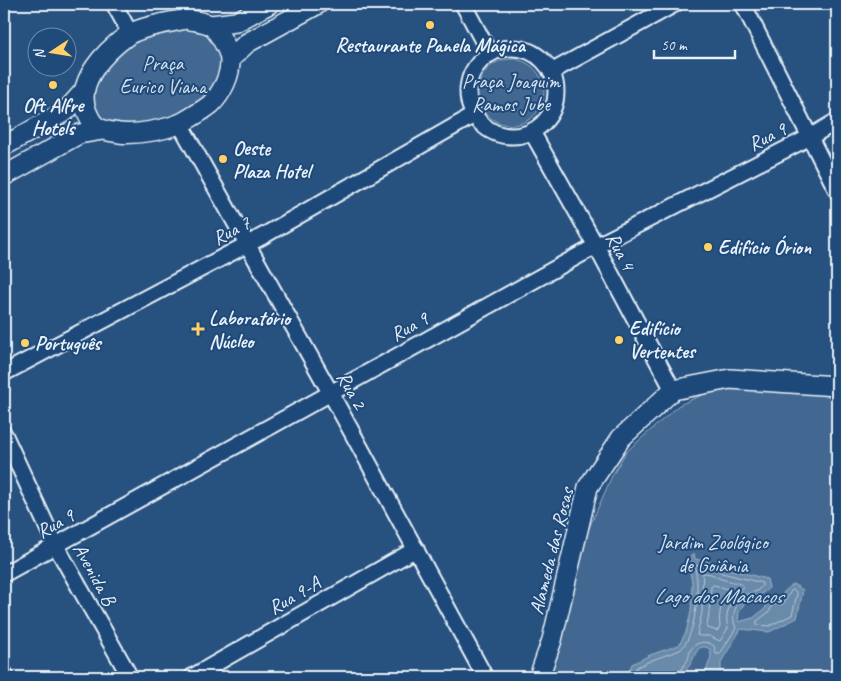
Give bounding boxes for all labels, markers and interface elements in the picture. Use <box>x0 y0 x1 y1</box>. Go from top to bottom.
marker: Restaurante Panela Mágica <box>424 19 436 31</box>
north arrow <box>28 28 78 78</box>
scale bar <box>654 28 735 60</box>
place label: Restaurante Panela Mágica <box>335 33 527 58</box>
text: 50 m <box>661 36 688 55</box>
text: N <box>30 46 49 61</box>
park label: Praça Eurico Viana <box>120 51 208 99</box>
park label: Praça Joaquim Ramos Jube <box>462 69 562 117</box>
marker: Oft Alfre Hotels <box>47 79 59 91</box>
place label: Oft Alfre Hotels <box>23 93 85 141</box>
street label: Rua 9 <box>744 115 792 157</box>
place label: Oeste Plaza Hotel <box>233 136 315 184</box>
marker: Oeste Plaza Hotel <box>217 153 229 165</box>
street label: Rua 7 <box>208 210 255 251</box>
street label: Rua 4 <box>600 228 642 276</box>
place label: Edifício Órion <box>718 235 812 260</box>
marker: Edifício Órion <box>702 241 714 253</box>
street label: Rua 9 <box>386 305 434 347</box>
place label: Laboratório Núcleo <box>209 306 292 354</box>
place label: Edifício Vertentes <box>629 316 697 364</box>
marker: Laboratório Núcleo <box>191 322 205 336</box>
place label: Português <box>35 331 102 356</box>
marker: Edifício Vertentes <box>613 334 625 346</box>
marker: Português <box>19 337 31 349</box>
street label: Rua 2 <box>331 367 373 415</box>
street label: Alameda das Rosas <box>524 483 580 617</box>
street label: Rua 9 <box>32 502 80 544</box>
park label: Jardim Zoológico de Goiânia <box>657 530 770 578</box>
street label: Avenida B <box>67 539 123 611</box>
street label: Rua 9-A <box>264 570 326 620</box>
water label: Lago dos Macacos <box>654 583 786 609</box>

